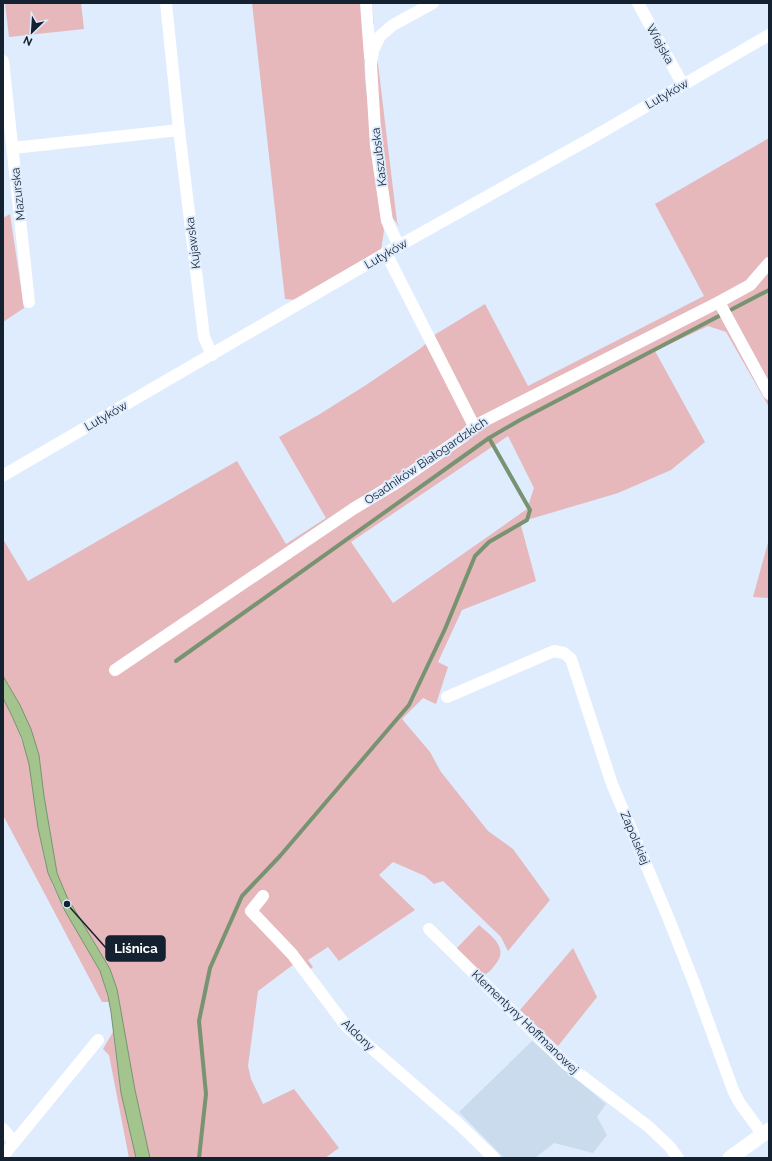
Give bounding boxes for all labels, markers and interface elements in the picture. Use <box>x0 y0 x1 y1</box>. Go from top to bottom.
north arrow <box>12 12 52 52</box>
street label: Wiejska <box>643 22 677 66</box>
text: N <box>21 33 35 48</box>
street label: Lutyków <box>643 76 691 112</box>
street label: Kaszubska <box>368 127 390 187</box>
street label: Mazurska <box>8 167 28 221</box>
street label: Kujawska <box>183 216 203 270</box>
street label: Lutyków <box>362 236 410 272</box>
street label: Lutyków <box>82 398 130 434</box>
street label: Osadników Białogardzkich <box>362 414 490 508</box>
street label: Zapolskiej <box>618 809 652 867</box>
callout: Liśnica <box>106 936 165 961</box>
text: Liśnica <box>114 941 158 956</box>
street label: Klementyny Hoffmanowej <box>469 967 581 1077</box>
street label: Aldony <box>339 1016 377 1054</box>

